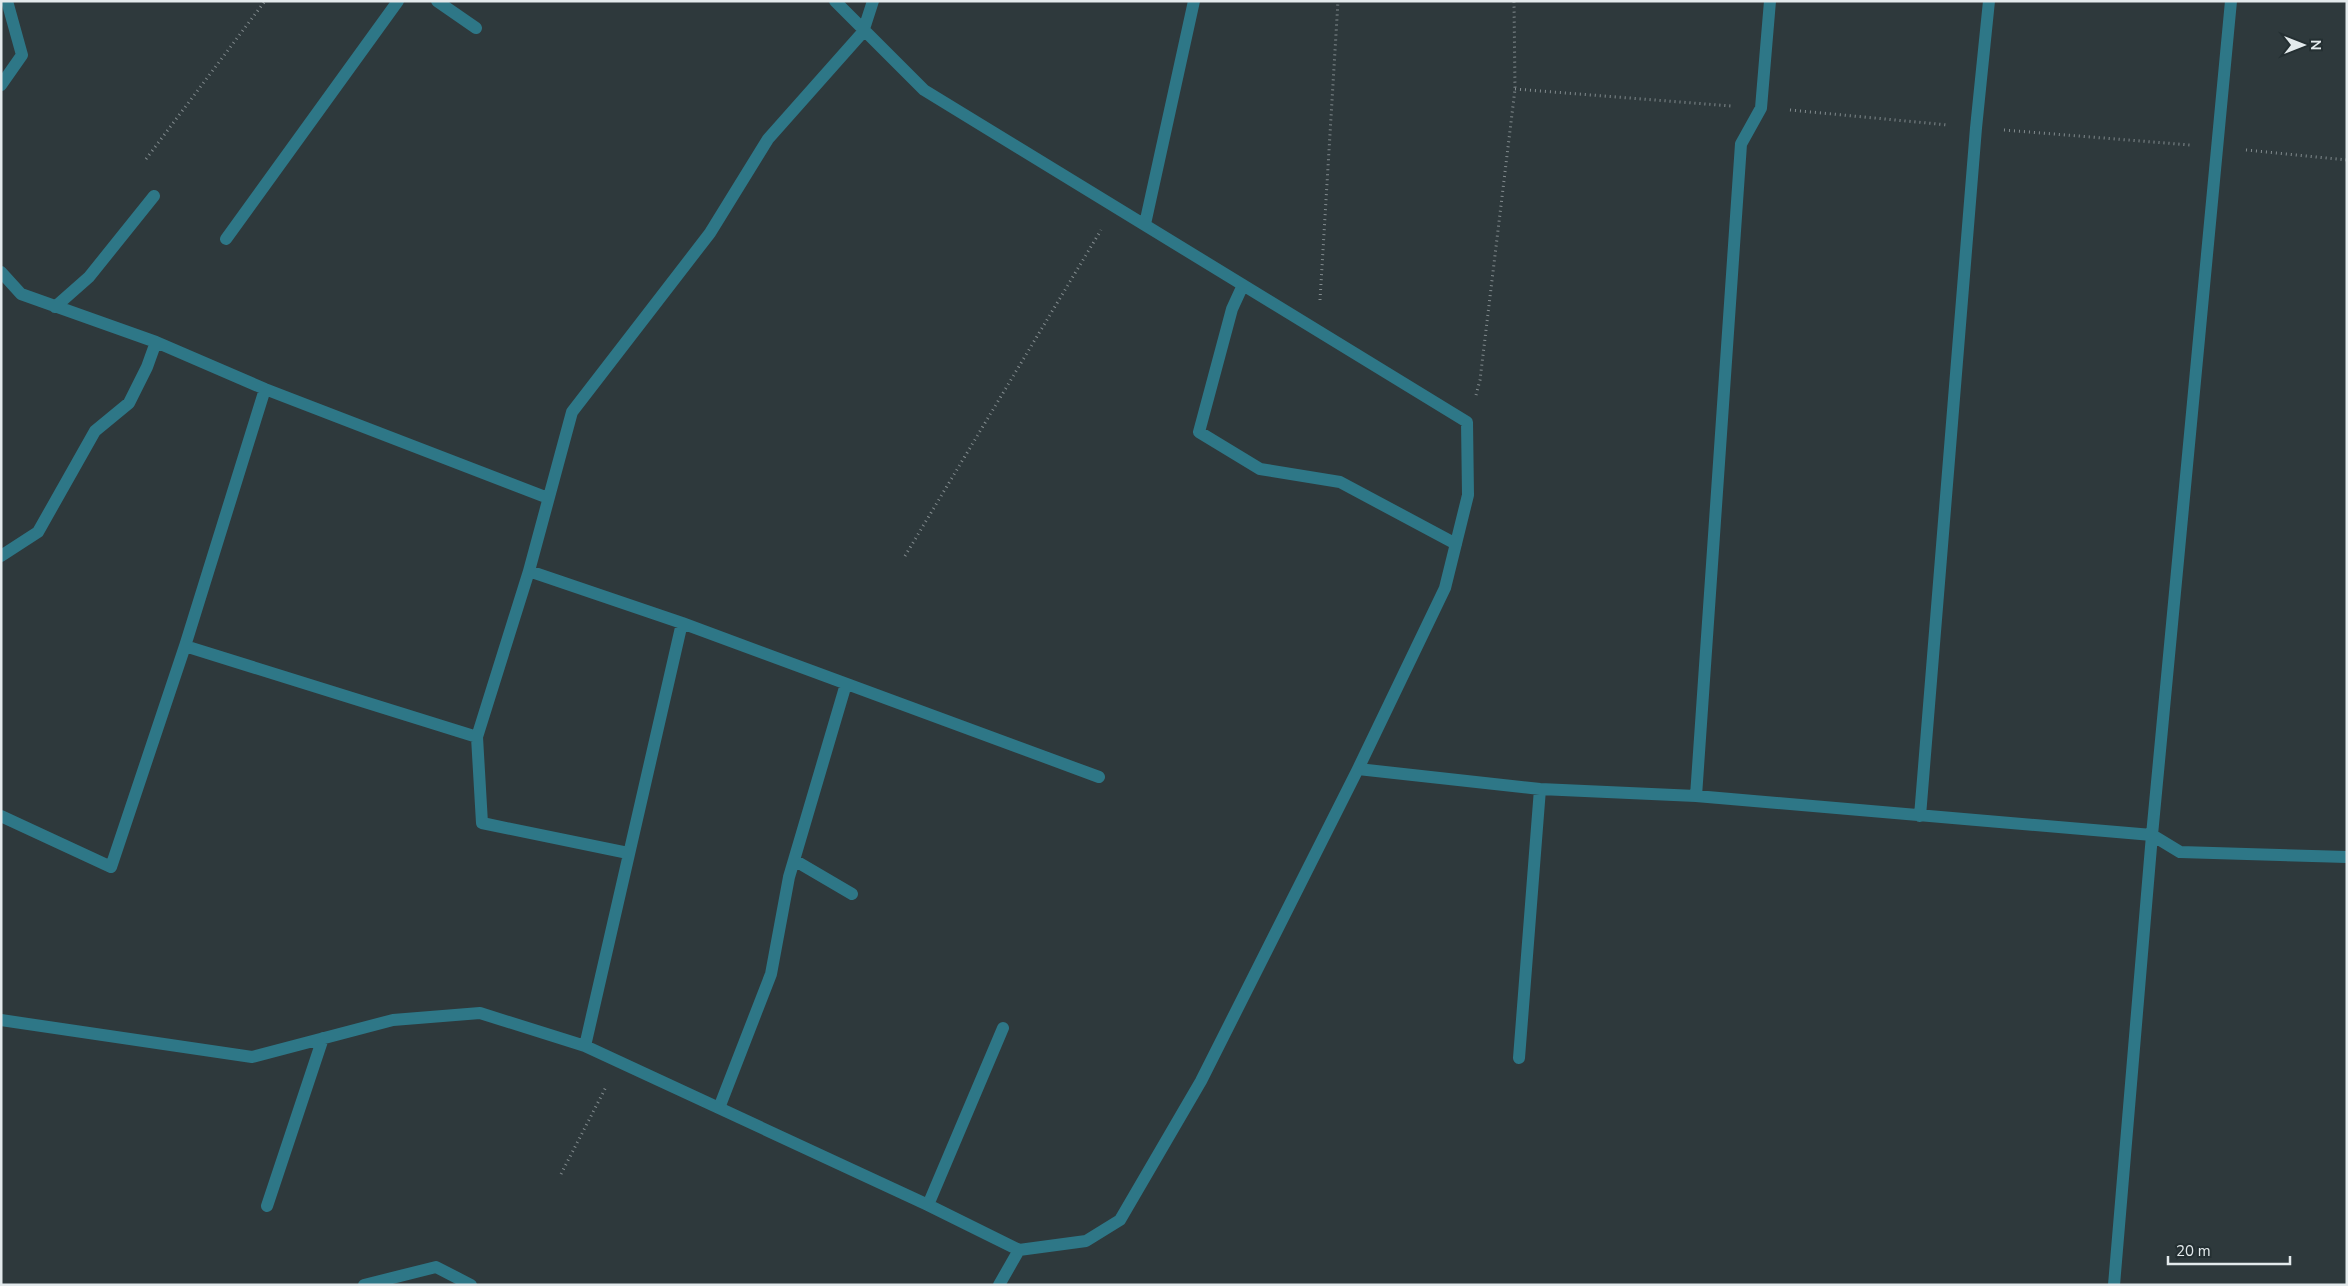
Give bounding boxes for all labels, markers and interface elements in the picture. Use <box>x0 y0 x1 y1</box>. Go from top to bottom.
north arrow <box>2278 20 2328 70</box>
text: N <box>2306 40 2325 50</box>
scale bar <box>2168 1234 2290 1266</box>
text: 20 m <box>2176 1241 2211 1261</box>

